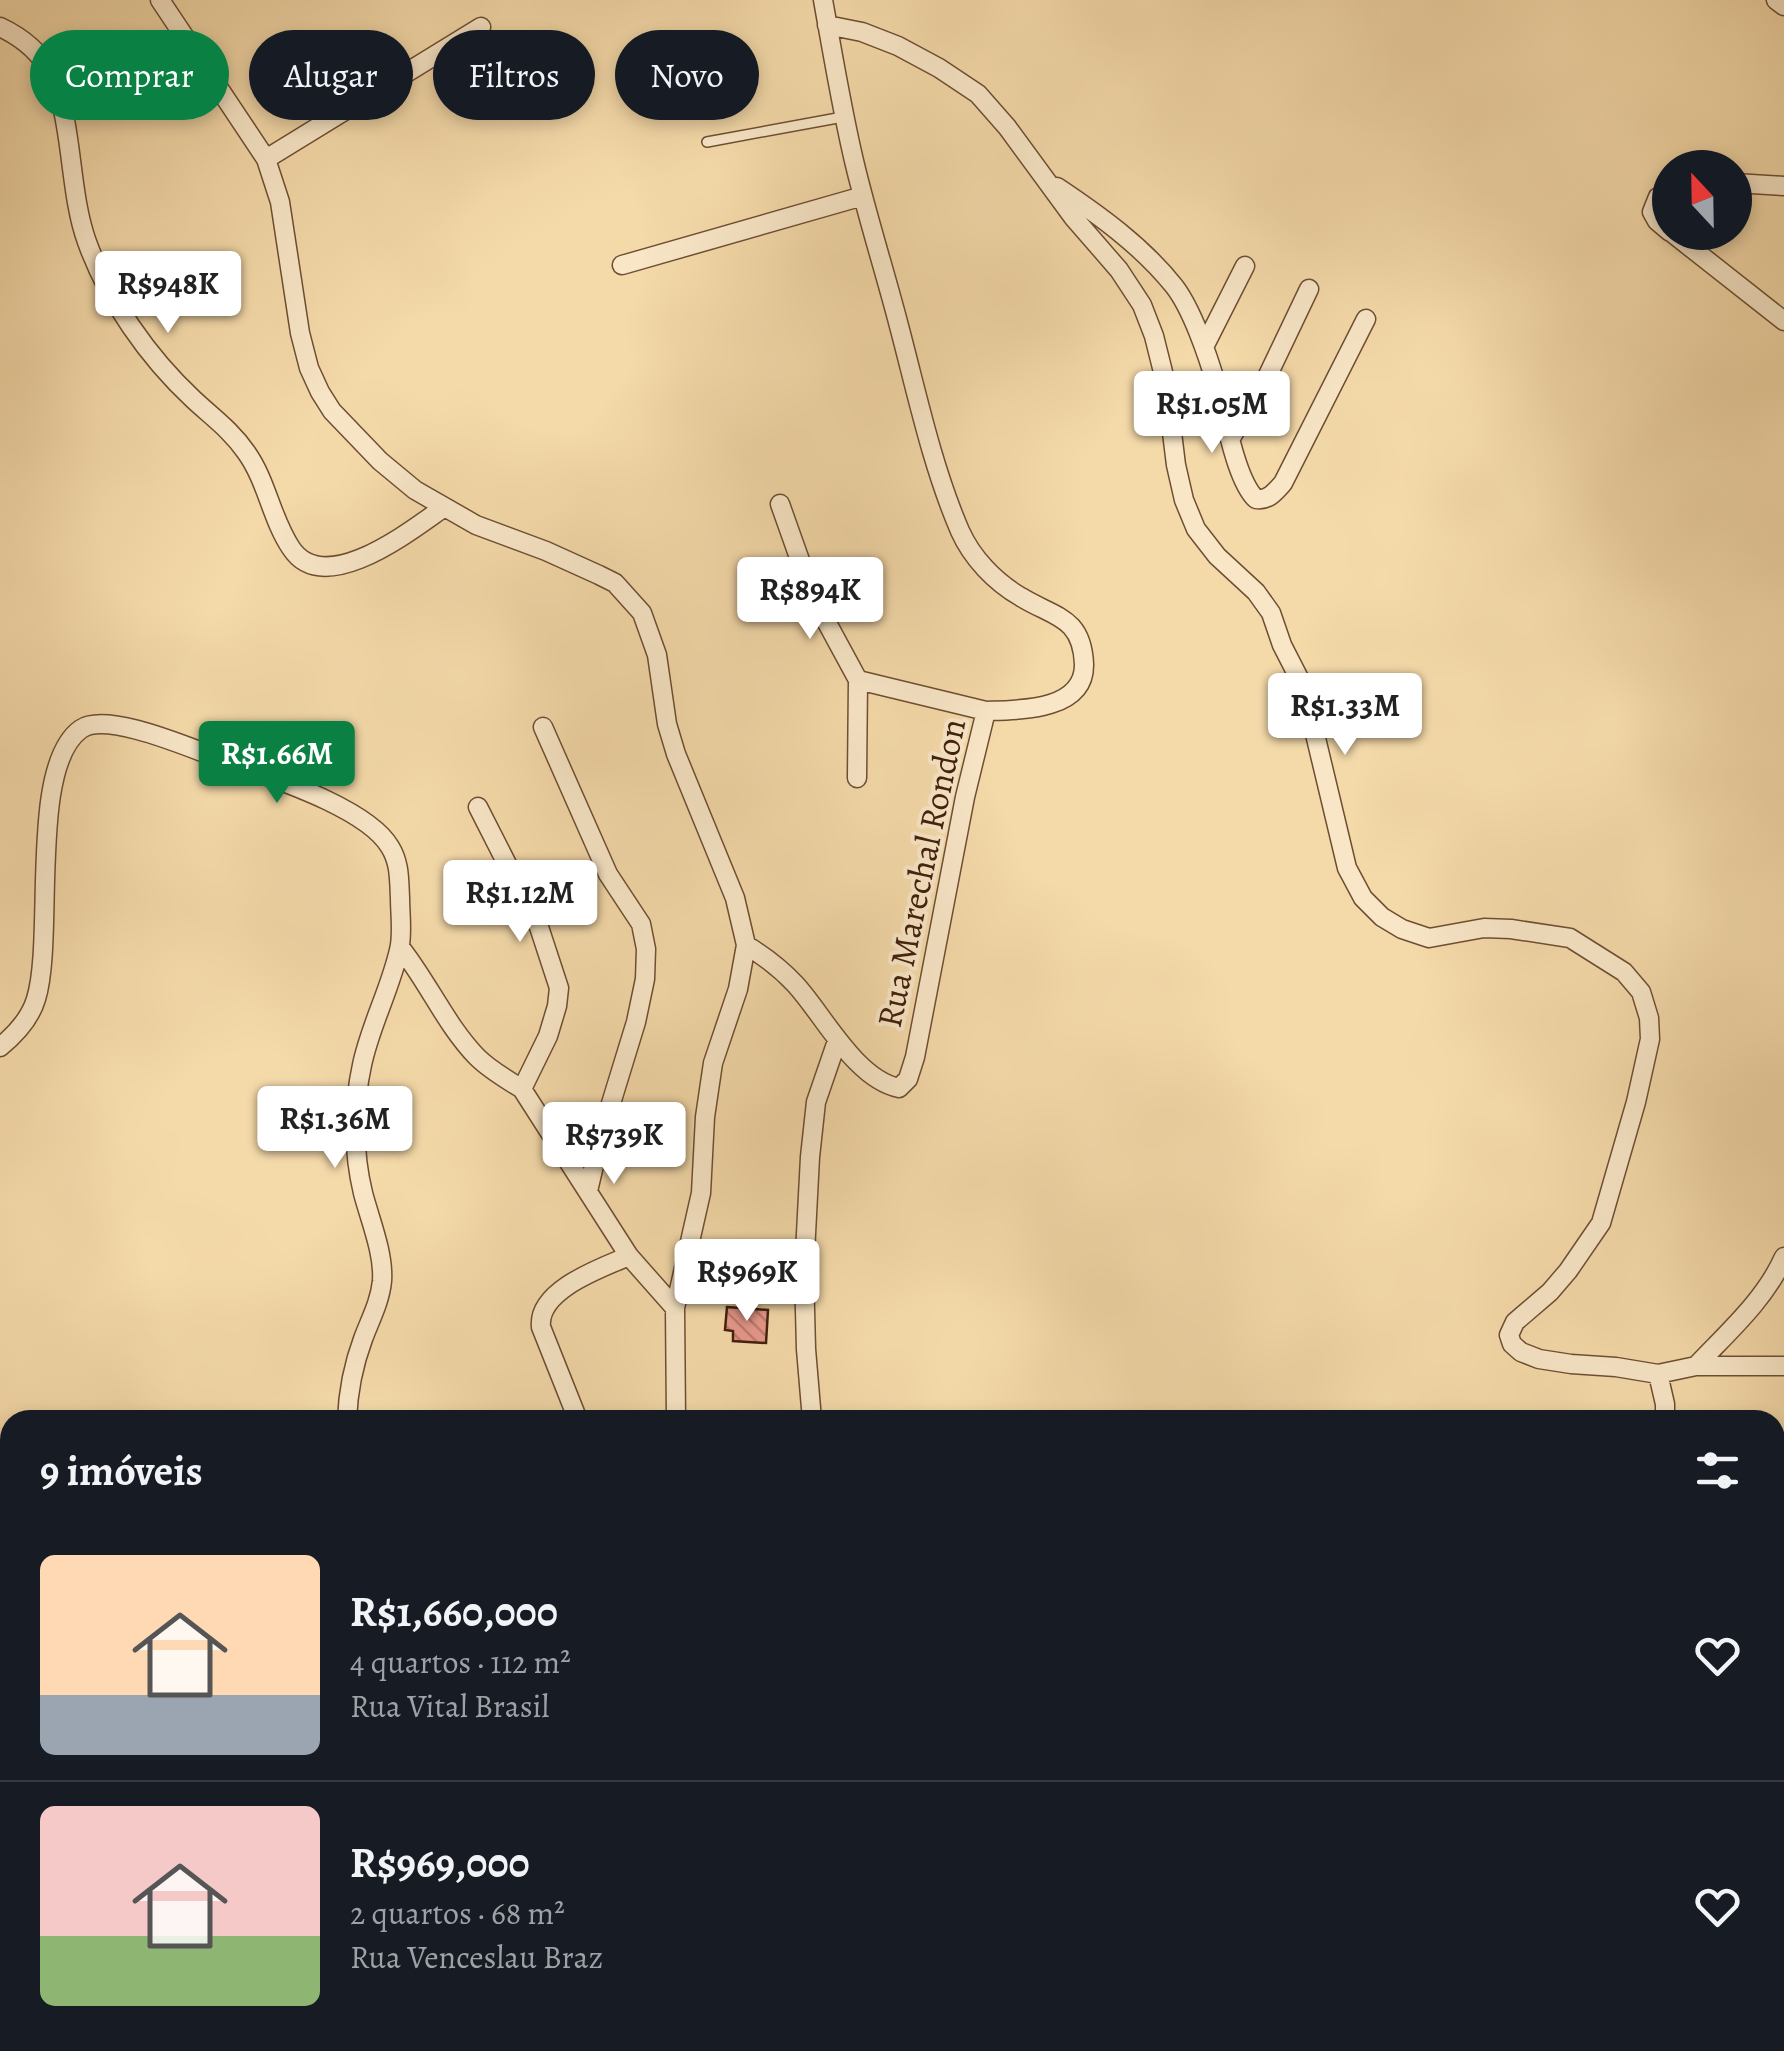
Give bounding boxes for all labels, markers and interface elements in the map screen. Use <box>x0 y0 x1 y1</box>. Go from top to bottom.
chip: Comprar <box>30 30 229 120</box>
chip: Alugar <box>249 30 413 120</box>
chip: Filtros <box>433 30 595 120</box>
chip: Novo <box>615 30 759 120</box>
north arrow <box>1652 150 1752 250</box>
map controls <box>1652 150 1752 250</box>
pin: R$948K <box>87 251 249 336</box>
text: R$948K <box>117 261 219 305</box>
pin: R$1.05M <box>1120 371 1304 456</box>
text: R$1.05M <box>1156 381 1268 425</box>
pin: R$894K <box>729 557 891 642</box>
text: R$894K <box>759 567 861 611</box>
pin: R$1.33M <box>1253 673 1437 758</box>
text: R$1.33M <box>1290 683 1400 727</box>
street label: Rua Marechal Rondon <box>865 714 977 1032</box>
pin: R$1.66M <box>185 721 369 806</box>
text: R$1.66M <box>221 731 333 775</box>
pin: R$1.12M <box>428 860 612 945</box>
text: R$1.12M <box>465 870 575 914</box>
pin: R$1.36M <box>243 1086 427 1171</box>
text: R$1.36M <box>279 1096 391 1140</box>
pin: R$739K <box>533 1102 695 1187</box>
text: R$739K <box>565 1112 663 1156</box>
pin: R$969K <box>666 1239 828 1324</box>
text: R$969K <box>696 1249 798 1293</box>
text: 9 imóveis <box>40 1442 203 1499</box>
icon: filters <box>1690 1443 1745 1498</box>
text: R$1,660,000 <box>350 1583 558 1640</box>
icon: home <box>120 1595 240 1715</box>
icon: heart <box>1690 1628 1745 1683</box>
text: 4 quartos · 112 m² <box>350 1640 571 1684</box>
text: Rua Vital Brasil <box>350 1684 549 1728</box>
text: R$969,000 <box>350 1834 530 1891</box>
icon: home <box>120 1846 240 1966</box>
icon: heart <box>1690 1879 1745 1934</box>
text: 2 quartos · 68 m² <box>350 1891 565 1935</box>
text: Rua Venceslau Braz <box>350 1935 603 1979</box>

